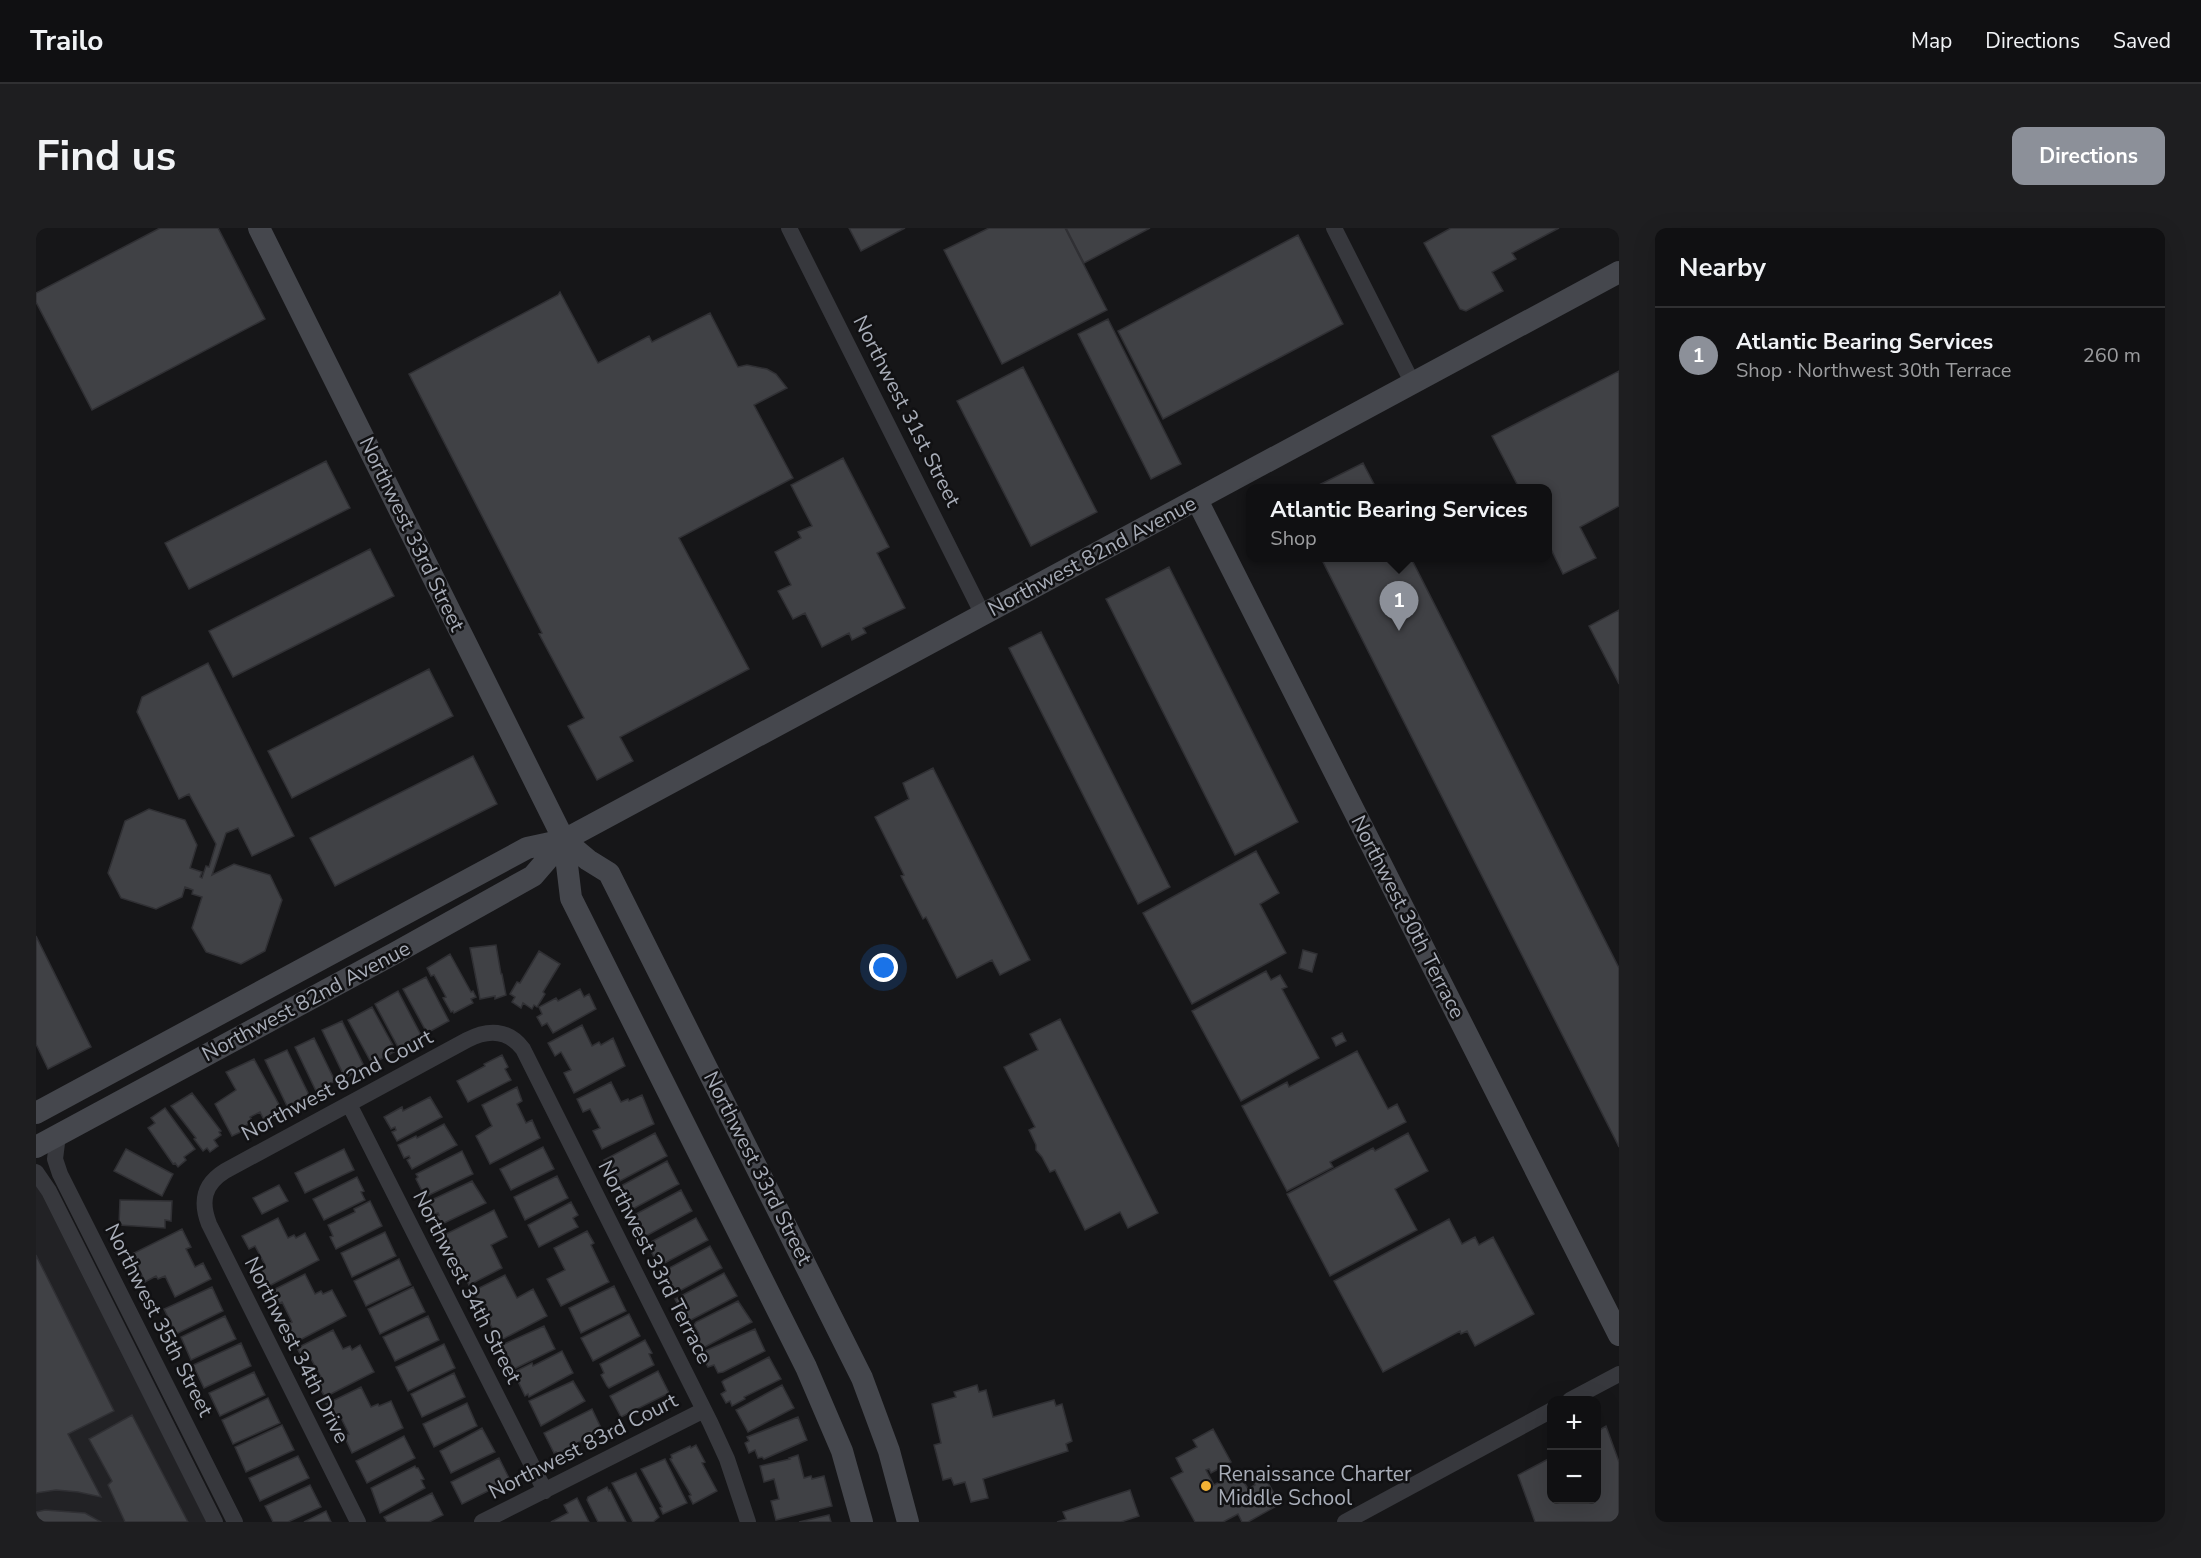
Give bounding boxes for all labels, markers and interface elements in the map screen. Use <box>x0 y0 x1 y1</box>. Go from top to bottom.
text: Trailo <box>30 22 103 60</box>
text: Map <box>1911 27 1952 55</box>
text: Directions <box>1985 27 2080 55</box>
text: Saved <box>2113 27 2171 55</box>
button: Directions <box>2012 127 2165 185</box>
text: Find us <box>36 128 176 185</box>
text: Nearby <box>1679 250 1766 285</box>
street label: Northwest 31st Street <box>847 311 968 512</box>
text: Atlantic Bearing Services <box>1736 327 1993 357</box>
text: 1 <box>1693 342 1705 369</box>
text: 260 m <box>2083 342 2141 369</box>
text: Shop · Northwest 30th Terrace <box>1736 357 2011 384</box>
street label: Northwest 33rd Street <box>353 432 472 637</box>
popup <box>1246 484 1552 562</box>
street label: Northwest 82nd Avenue <box>983 489 1201 623</box>
text: Atlantic Bearing Services <box>1270 495 1528 525</box>
text: Shop <box>1270 525 1317 552</box>
pin: 1 <box>1380 582 1418 631</box>
street label: Northwest 30th Terrace <box>1345 811 1471 1023</box>
street label: Northwest 82nd Avenue <box>197 934 415 1068</box>
your location <box>869 953 898 982</box>
street label: Northwest 82nd Court <box>236 1022 438 1147</box>
street label: Northwest 33rd Street <box>697 1067 819 1270</box>
street label: Northwest 33rd Terrace <box>591 1155 719 1369</box>
street label: Northwest 34th Street <box>406 1186 528 1389</box>
street label: Northwest 35th Street <box>98 1219 220 1422</box>
street label: Northwest 34th Drive <box>238 1252 356 1448</box>
street label: Northwest 83rd Court <box>484 1386 683 1506</box>
map controls <box>1547 1396 1601 1504</box>
button: + <box>1547 1396 1601 1450</box>
button: − <box>1547 1450 1601 1504</box>
place label: Renaissance Charter Middle School <box>1218 1460 1412 1512</box>
marker: Renaissance Charter Middle School <box>1199 1479 1213 1493</box>

